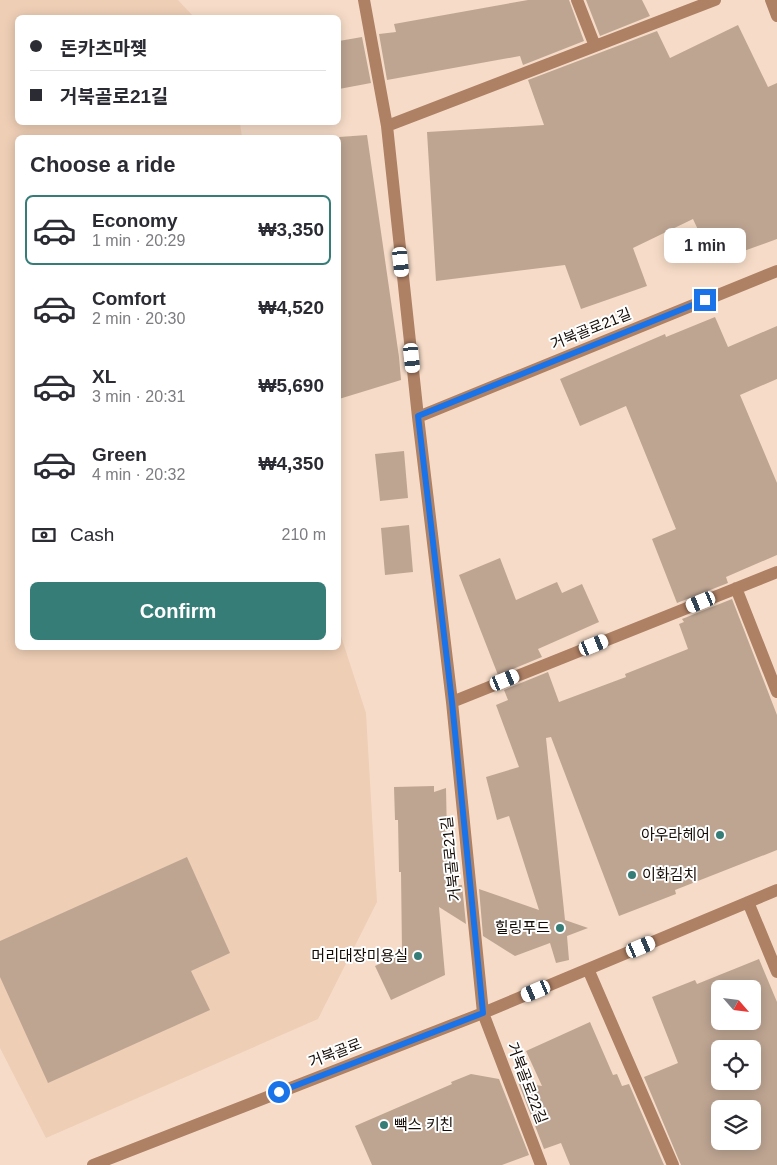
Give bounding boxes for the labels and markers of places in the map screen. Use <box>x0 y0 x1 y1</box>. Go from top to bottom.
place label: 아우라헤어 <box>641 826 710 843</box>
marker: 아우라헤어 <box>714 829 726 841</box>
place label: 이화김치 <box>642 866 697 883</box>
marker: 이화김치 <box>626 869 638 881</box>
place label: 힐링푸드 <box>495 919 550 936</box>
marker: 힐링푸드 <box>554 922 566 934</box>
place label: 머리대장미용실 <box>311 947 408 964</box>
marker: 머리대장미용실 <box>412 950 424 962</box>
place label: 빽스 키친 <box>394 1116 453 1133</box>
marker: 빽스 키친 <box>378 1119 390 1131</box>

